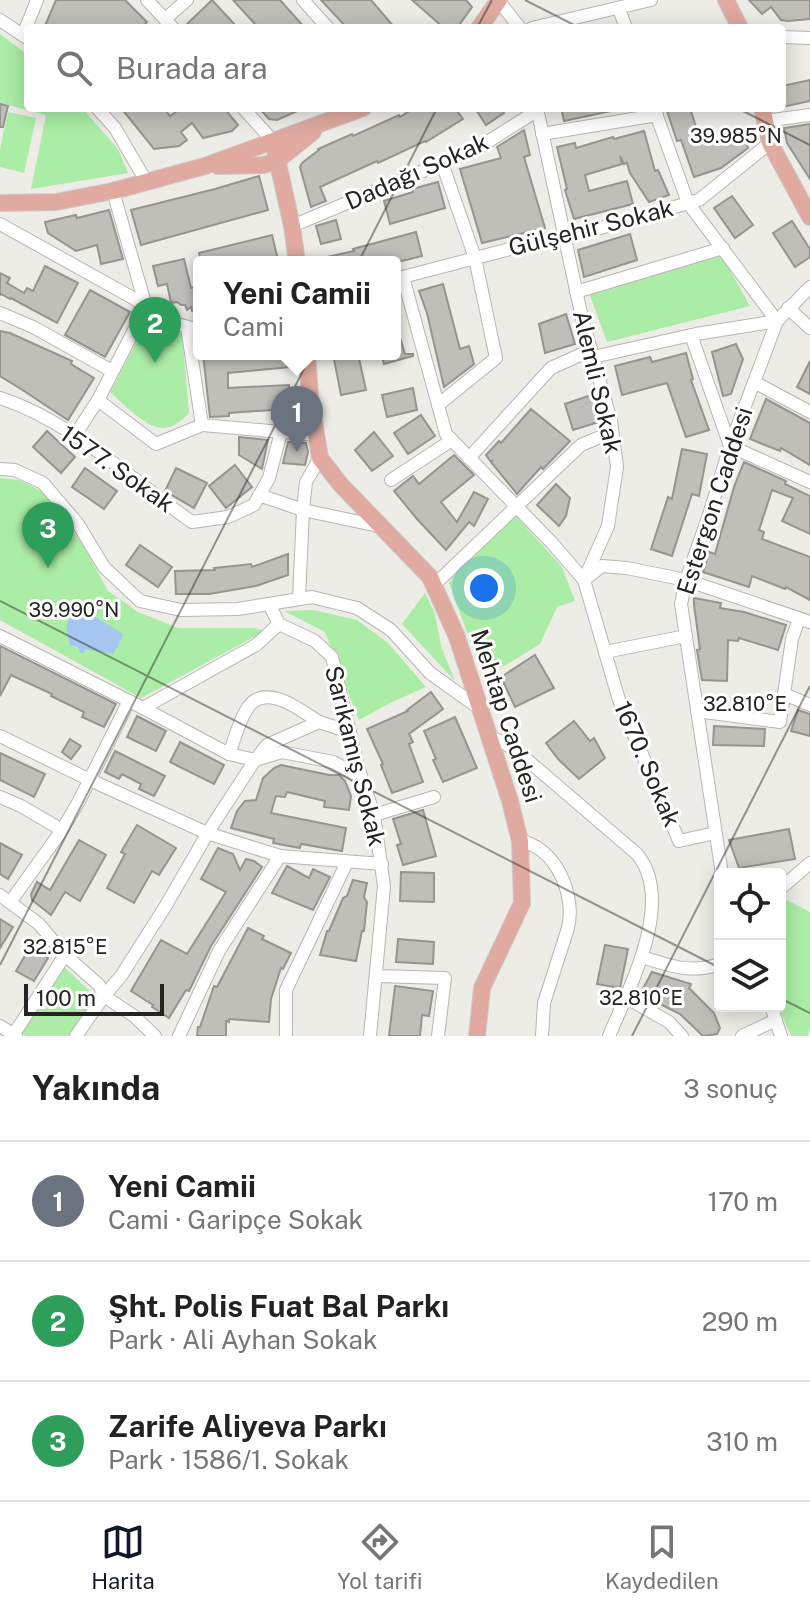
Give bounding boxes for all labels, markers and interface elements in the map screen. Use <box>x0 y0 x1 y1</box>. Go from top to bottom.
search box <box>24 24 786 112</box>
icon: search <box>52 46 96 90</box>
text: Burada ara <box>116 50 268 86</box>
text: 39.985°N <box>690 124 782 148</box>
street label: Dadağı Sokak <box>341 127 492 215</box>
street label: Gülşehir Sokak <box>505 193 676 261</box>
popup <box>193 256 401 360</box>
text: Yeni Camii <box>223 275 371 311</box>
pin: 2 <box>129 297 181 363</box>
street label: Alemli Sokak <box>568 307 628 456</box>
text: Cami <box>223 311 284 342</box>
pin: 1 <box>271 386 323 452</box>
street label: Estergon Caddesi <box>671 403 758 598</box>
street label: 1577. Sokak <box>55 419 180 518</box>
pin: 3 <box>22 502 74 568</box>
your location <box>464 568 504 608</box>
text: 39.990°N <box>29 598 119 622</box>
street label: Mehtap Caddesi <box>466 626 548 806</box>
street label: Sarıkamış Sokak <box>320 663 392 849</box>
text: 32.810°E <box>703 692 787 716</box>
street label: 1670. Sokak <box>609 697 687 831</box>
map controls <box>714 868 786 1012</box>
button: locate <box>714 868 786 940</box>
text: 32.815°E <box>23 935 107 959</box>
button: layers <box>714 940 786 1012</box>
scale bar <box>24 980 164 1016</box>
text: 100 m <box>36 985 96 1011</box>
text: 32.810°E <box>599 986 683 1010</box>
text: Yakında <box>32 1068 160 1108</box>
text: 3 sonuç <box>683 1073 778 1104</box>
text: Yeni Camii <box>108 1168 256 1204</box>
text: 1 <box>52 1186 64 1217</box>
text: 170 m <box>708 1186 778 1217</box>
text: Cami · Garipçe Sokak <box>108 1204 363 1235</box>
text: Şht. Polis Fuat Bal Parkı <box>108 1288 449 1324</box>
text: 2 <box>50 1306 66 1337</box>
text: 290 m <box>702 1306 778 1337</box>
text: Park · Ali Ayhan Sokak <box>108 1324 378 1355</box>
text: Zarife Aliyeva Parkı <box>108 1408 387 1444</box>
text: 3 <box>49 1426 67 1457</box>
text: 310 m <box>706 1426 778 1457</box>
text: Park · 1586/1. Sokak <box>108 1444 349 1475</box>
tab: Harita <box>91 1520 155 1594</box>
tab: Yol tarifi <box>337 1520 422 1594</box>
tab: Kaydedilen <box>605 1520 719 1594</box>

